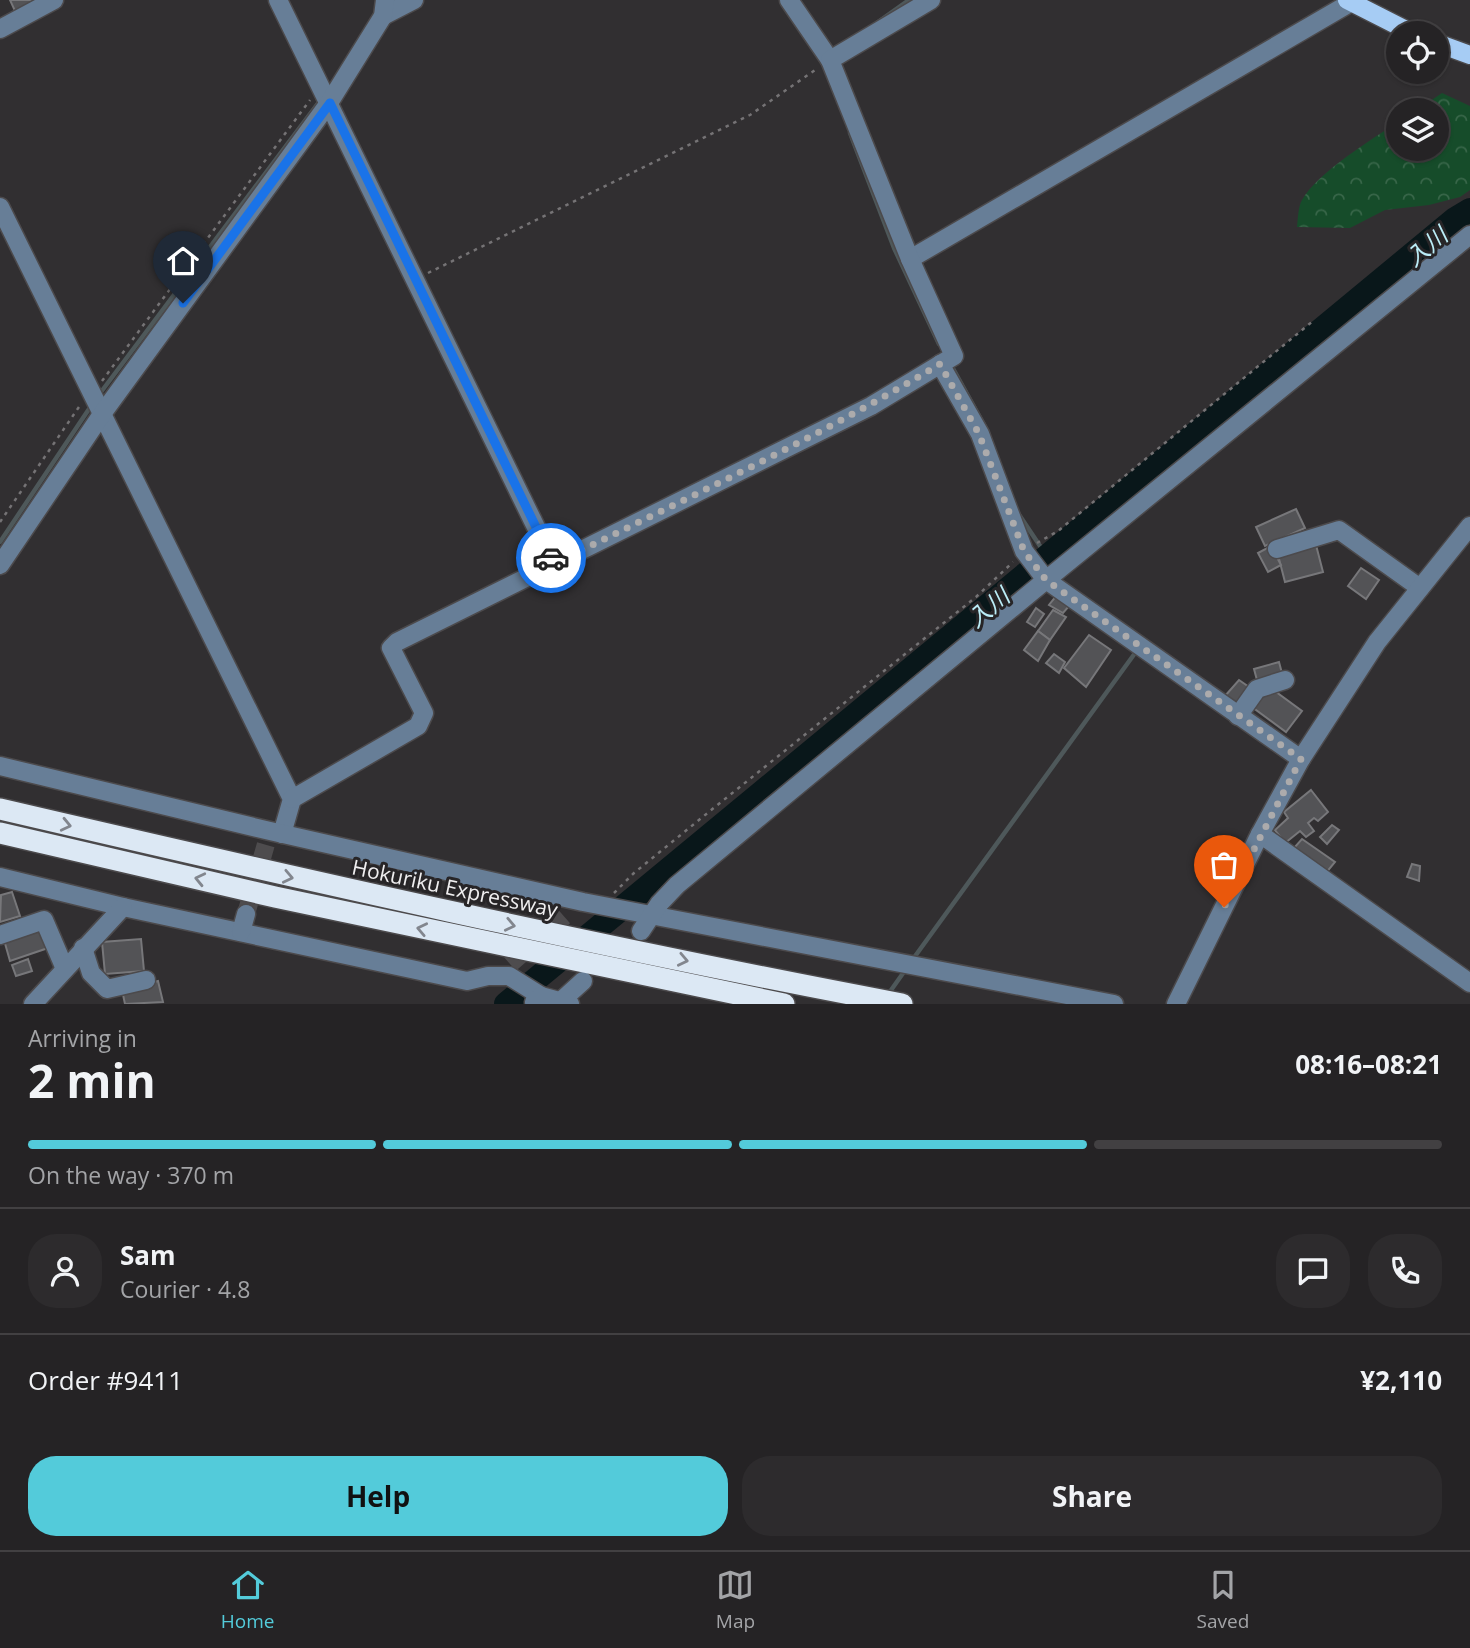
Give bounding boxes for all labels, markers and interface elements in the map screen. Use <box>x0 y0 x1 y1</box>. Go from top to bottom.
map controls <box>1386 21 1449 161</box>
button: locate <box>1386 21 1449 84</box>
button: layers <box>1386 98 1449 161</box>
water label: 入川 <box>1398 217 1456 273</box>
pin <box>153 231 213 303</box>
icon: home <box>164 242 202 280</box>
courier <box>516 523 586 593</box>
icon: car <box>532 539 570 577</box>
water label: 入川 <box>960 578 1018 634</box>
one-way arrow <box>60 817 72 831</box>
pin <box>1194 835 1254 907</box>
icon: bag <box>1205 846 1243 884</box>
street label: Hokuriku Expressway <box>350 853 561 924</box>
one-way arrow <box>282 868 294 883</box>
one-way arrow <box>194 873 206 888</box>
one-way arrow <box>504 916 516 931</box>
one-way arrow <box>416 922 428 937</box>
one-way arrow <box>677 952 689 967</box>
text: Arriving in <box>28 1022 137 1054</box>
text: 08:16–08:21 <box>1295 1046 1442 1082</box>
text: 2 min <box>28 1049 156 1111</box>
text: On the way · 370 m <box>28 1159 234 1191</box>
button: person <box>28 1234 102 1308</box>
button: chat <box>1276 1234 1350 1308</box>
button: phone <box>1368 1234 1442 1308</box>
text: Sam <box>120 1237 176 1273</box>
text: Courier · 4.8 <box>120 1273 250 1305</box>
text: Order #9411 <box>28 1362 183 1398</box>
text: ¥2,110 <box>1360 1362 1442 1398</box>
button: Help <box>28 1456 728 1536</box>
button: Share <box>742 1456 1442 1536</box>
tab: Home <box>221 1566 274 1634</box>
tab: Map <box>716 1566 755 1634</box>
tab: Saved <box>1197 1566 1249 1634</box>

